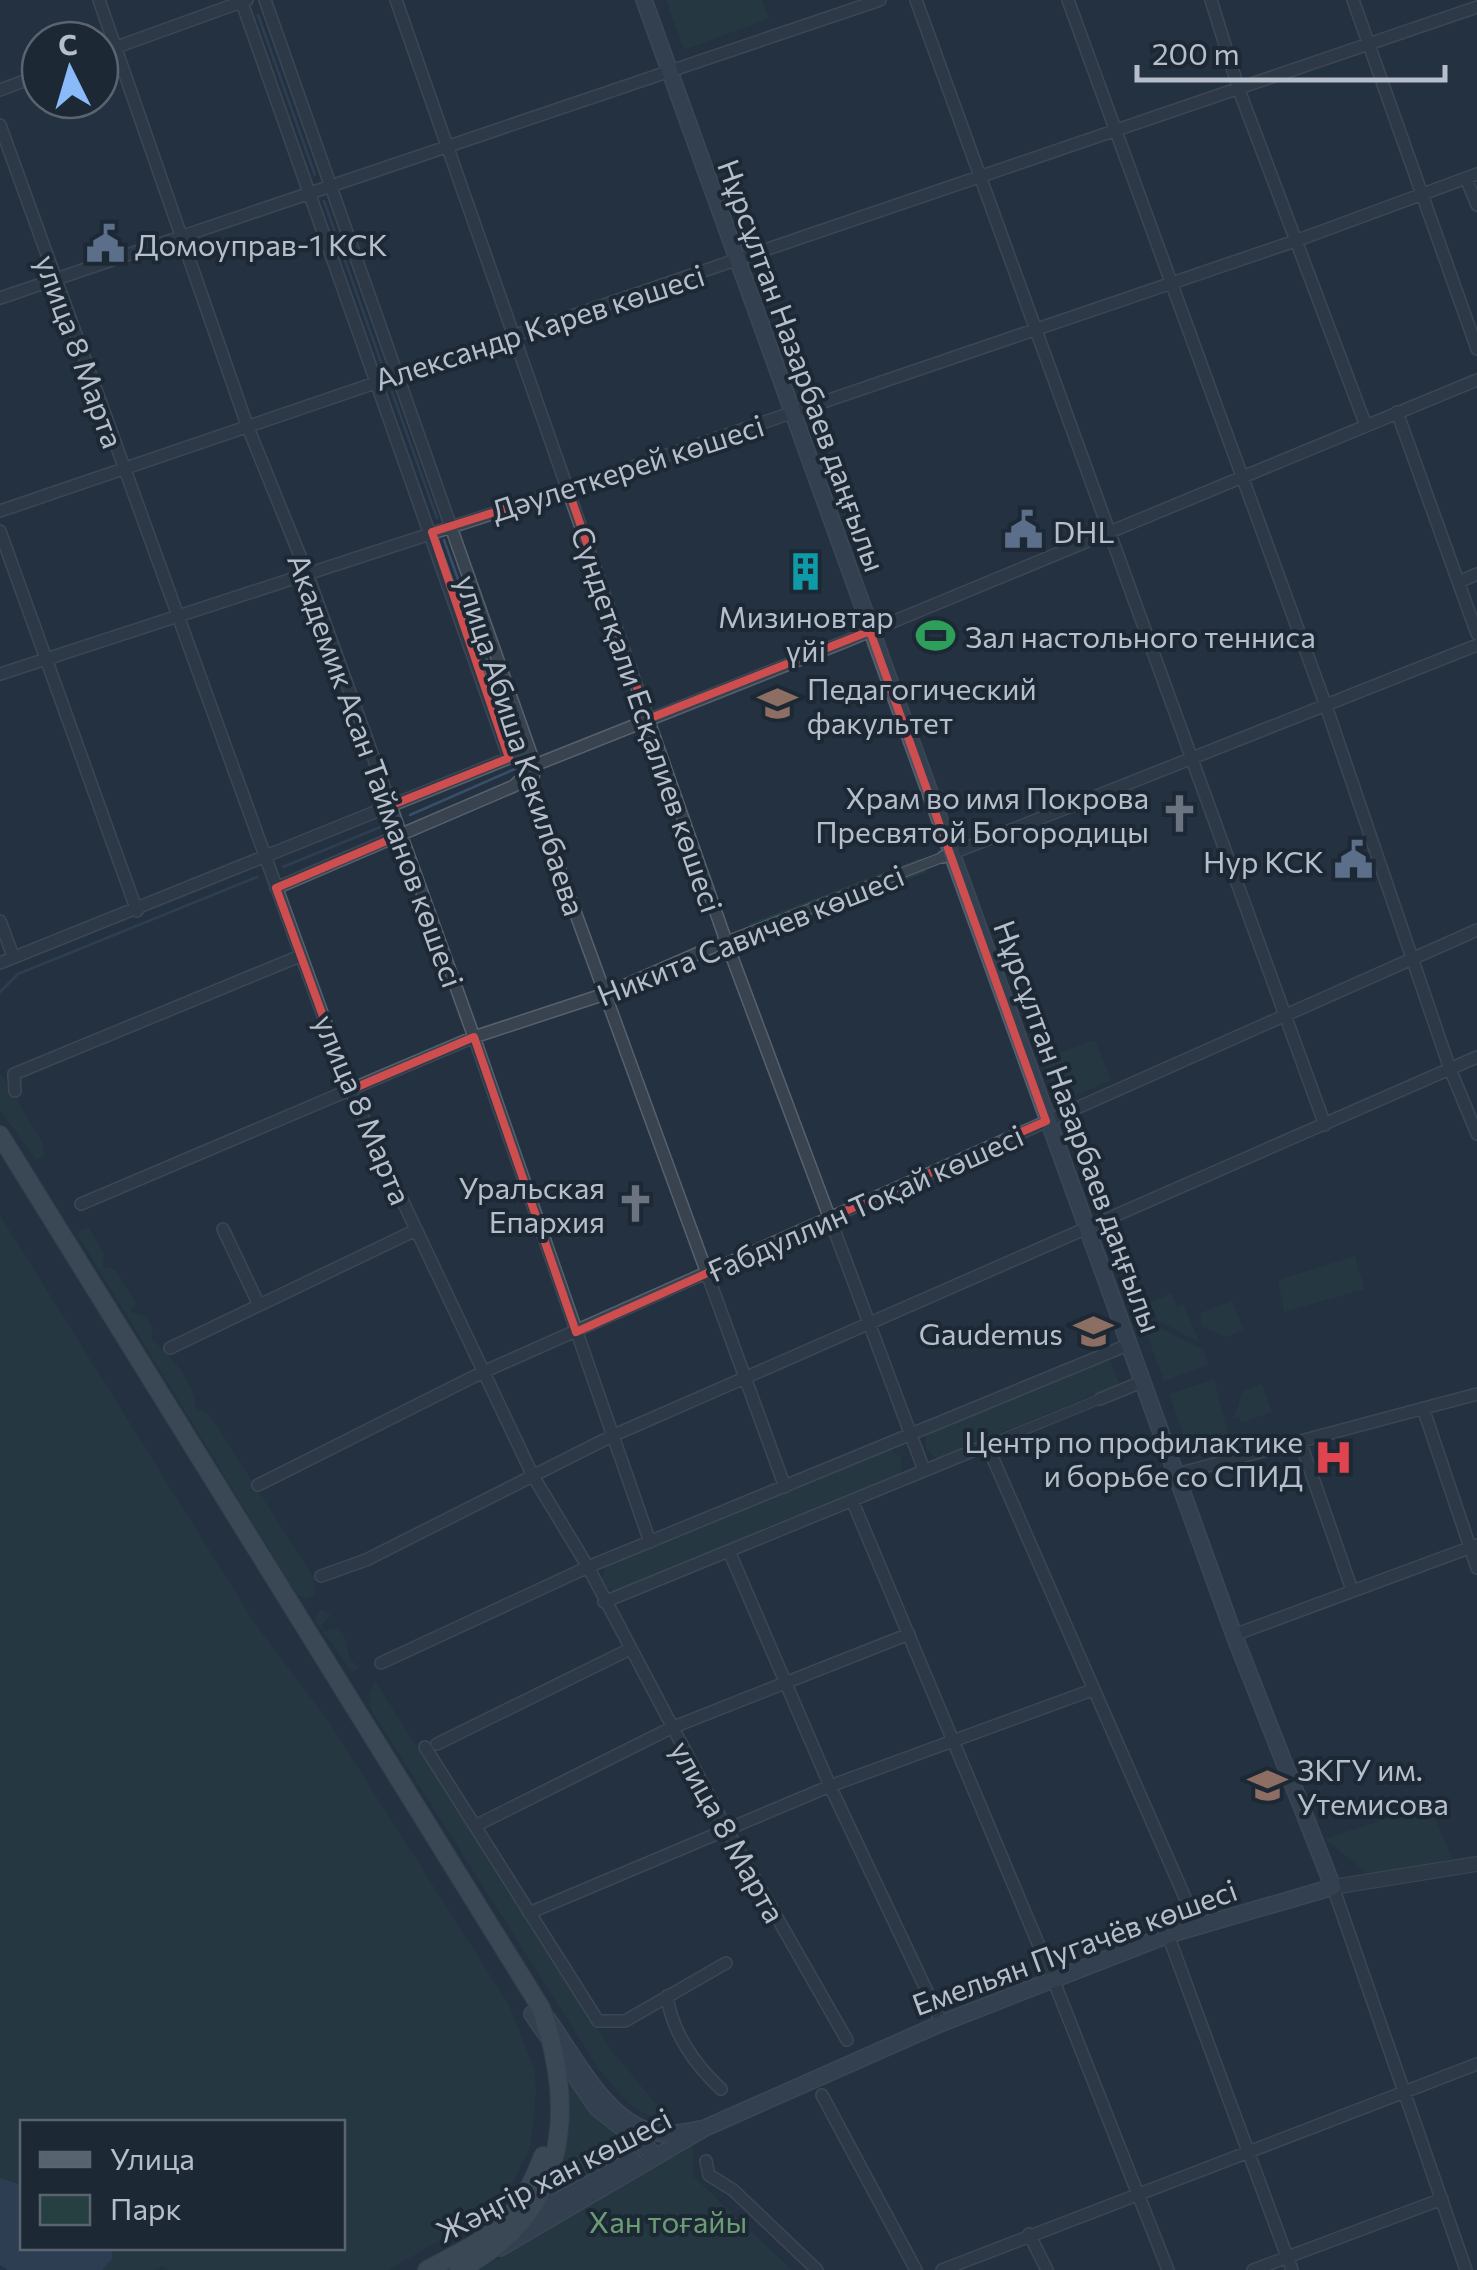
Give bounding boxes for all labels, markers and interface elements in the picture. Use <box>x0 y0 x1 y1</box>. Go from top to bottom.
north arrow <box>20 20 120 120</box>
scale bar <box>1137 20 1444 82</box>
text: С <box>57 26 79 62</box>
text: 200 m <box>1152 34 1240 71</box>
street label: Нұрсұлтан Назарбаев даңғылы <box>711 154 895 576</box>
public building icon: Домоуправ-1 КСК <box>84 222 126 264</box>
place label: Домоуправ-1 КСК <box>135 225 388 262</box>
street label: улица 8 Марта <box>29 249 133 453</box>
street label: Александр Карев көшесі <box>369 255 709 397</box>
street label: Дәулеткерей көшесі <box>486 405 768 529</box>
public building icon: DHL <box>1002 509 1044 551</box>
place label: DHL <box>1053 512 1115 549</box>
street label: Сүндетқали Есқалиев көшесі <box>564 521 732 917</box>
street label: Академик Асан Тайманов көшесі <box>281 548 473 992</box>
building icon: Мизиновтар үйі <box>785 550 827 592</box>
street label: улица Абиша Кекилбаева <box>449 570 595 920</box>
place label: Мизиновтар үйі <box>718 597 894 668</box>
sports icon: Зал настольного тенниса <box>914 614 956 656</box>
place label: Зал настольного тенниса <box>965 617 1316 654</box>
place label: Педагогический факультет <box>807 669 1037 740</box>
school or university icon: Педагогический факультет <box>756 683 798 725</box>
place label: Храм во имя Покрова Пресвятой Богородицы <box>815 778 1149 849</box>
church icon: Храм во имя Покрова Пресвятой Богородицы <box>1158 792 1200 834</box>
public building icon: Нур КСК <box>1333 839 1375 881</box>
place label: Нур КСК <box>1203 842 1324 879</box>
street label: Никита Савичев көшесі <box>591 855 909 1013</box>
street label: Нұрсұлтан Назарбаев даңғылы <box>987 915 1171 1337</box>
street label: улица 8 Марта <box>307 1008 421 1210</box>
street label: Ғабдуллин Тоқай көшесі <box>701 1116 1029 1288</box>
place label: Уральская Епархия <box>459 1168 605 1239</box>
church icon: Уральская Епархия <box>614 1182 656 1224</box>
school or university icon: Gaudemus <box>1072 1311 1114 1353</box>
place label: Gaudemus <box>919 1314 1063 1351</box>
place label: Центр по профилактике и борьбе со СПИД <box>964 1422 1303 1493</box>
hospital icon: Центр по профилактике и борьбе со СПИД <box>1312 1436 1354 1478</box>
street label: улица 8 Марта <box>664 1733 794 1929</box>
place label: ЗКГУ им. Утемисова <box>1297 1750 1449 1821</box>
school or university icon: ЗКГУ им. Утемисова <box>1246 1764 1288 1806</box>
street label: Емельян Пугачёв көшесі <box>907 1870 1241 2022</box>
street label: Жәңгір хан көшесі <box>429 2099 677 2249</box>
legend <box>20 2120 345 2250</box>
text: Улица <box>110 2139 195 2176</box>
text: Парк <box>110 2189 182 2226</box>
park label: Хан тоғайы <box>589 2202 747 2239</box>

